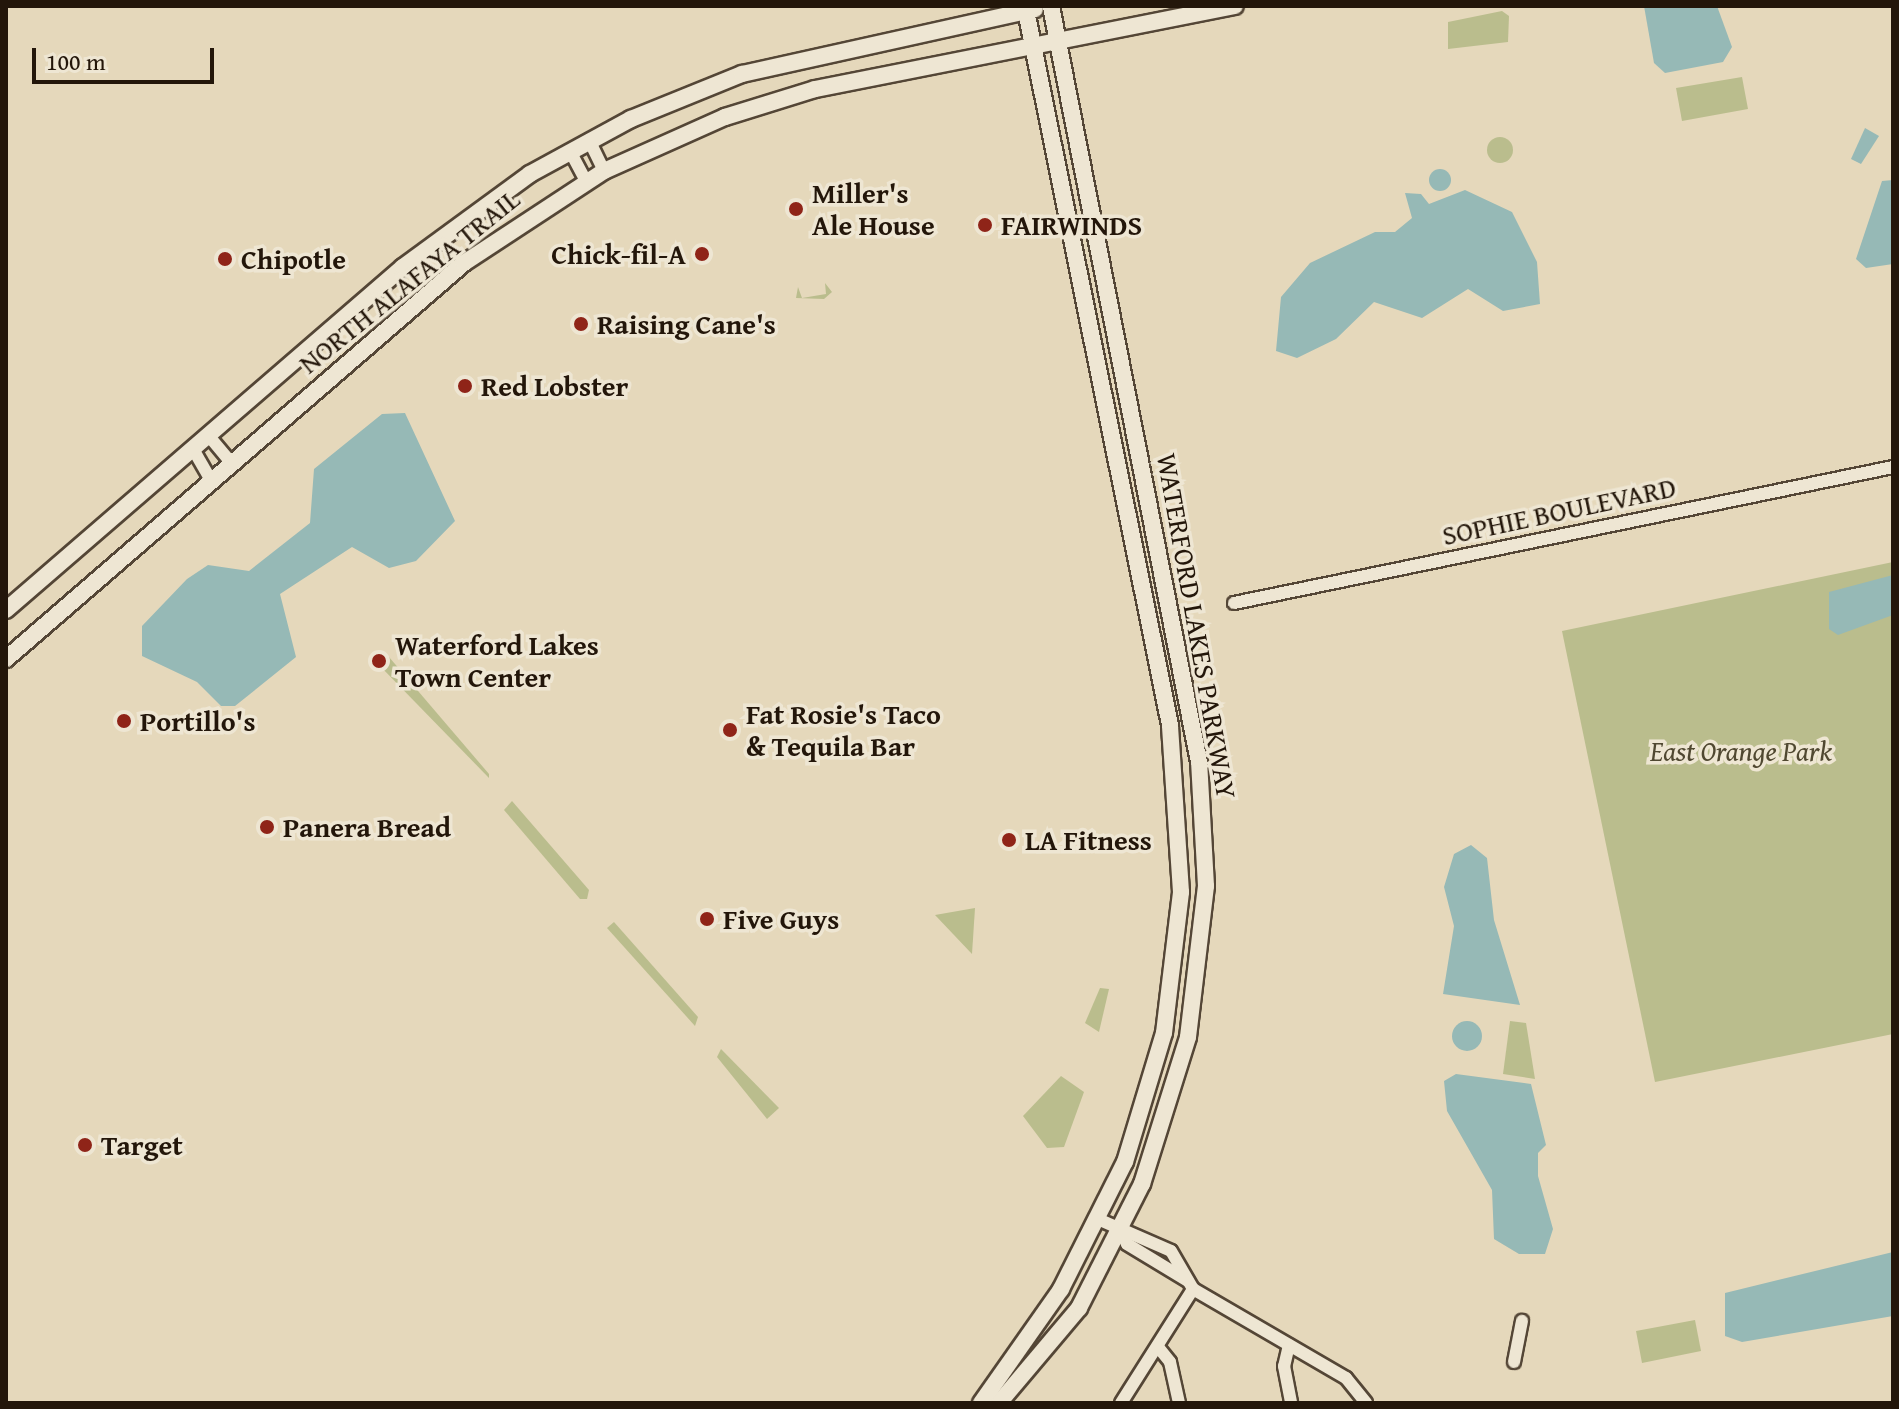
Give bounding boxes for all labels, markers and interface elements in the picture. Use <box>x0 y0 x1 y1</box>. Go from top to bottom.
scale bar <box>36 32 218 82</box>
text: 100 m <box>46 44 106 79</box>
place label: Miller's Ale House <box>812 176 935 242</box>
street label: NORTH ALAFAYA TRAIL <box>292 182 526 380</box>
marker: Miller's Ale House <box>787 200 805 218</box>
place label: FAIRWINDS <box>1001 208 1142 242</box>
marker: FAIRWINDS <box>976 216 994 234</box>
place label: Chick-fil-A <box>551 237 686 271</box>
place label: Chipotle <box>241 242 346 276</box>
marker: Chick-fil-A <box>693 245 711 263</box>
marker: Chipotle <box>216 250 234 268</box>
place label: Raising Cane's <box>597 307 776 341</box>
marker: Raising Cane's <box>572 315 590 333</box>
place label: Red Lobster <box>481 369 628 403</box>
marker: Red Lobster <box>456 377 474 395</box>
street label: WATERFORD LAKES PARKWAY <box>1150 451 1244 801</box>
street label: SOPHIE BOULEVARD <box>1439 470 1679 552</box>
place label: Waterford Lakes Town Center <box>395 628 599 694</box>
marker: Waterford Lakes Town Center <box>370 652 388 670</box>
place label: Fat Rosie's Taco & Tequila Bar <box>746 697 941 763</box>
place label: Portillo's <box>140 704 255 738</box>
marker: Portillo's <box>115 712 133 730</box>
marker: Fat Rosie's Taco & Tequila Bar <box>721 721 739 739</box>
park label: East Orange Park <box>1650 734 1832 768</box>
place label: Panera Bread <box>283 810 451 844</box>
marker: Panera Bread <box>258 818 276 836</box>
place label: LA Fitness <box>1025 823 1152 857</box>
marker: LA Fitness <box>1000 831 1018 849</box>
place label: Five Guys <box>723 902 839 936</box>
marker: Five Guys <box>698 910 716 928</box>
place label: Target <box>101 1128 183 1162</box>
marker: Target <box>76 1136 94 1154</box>

